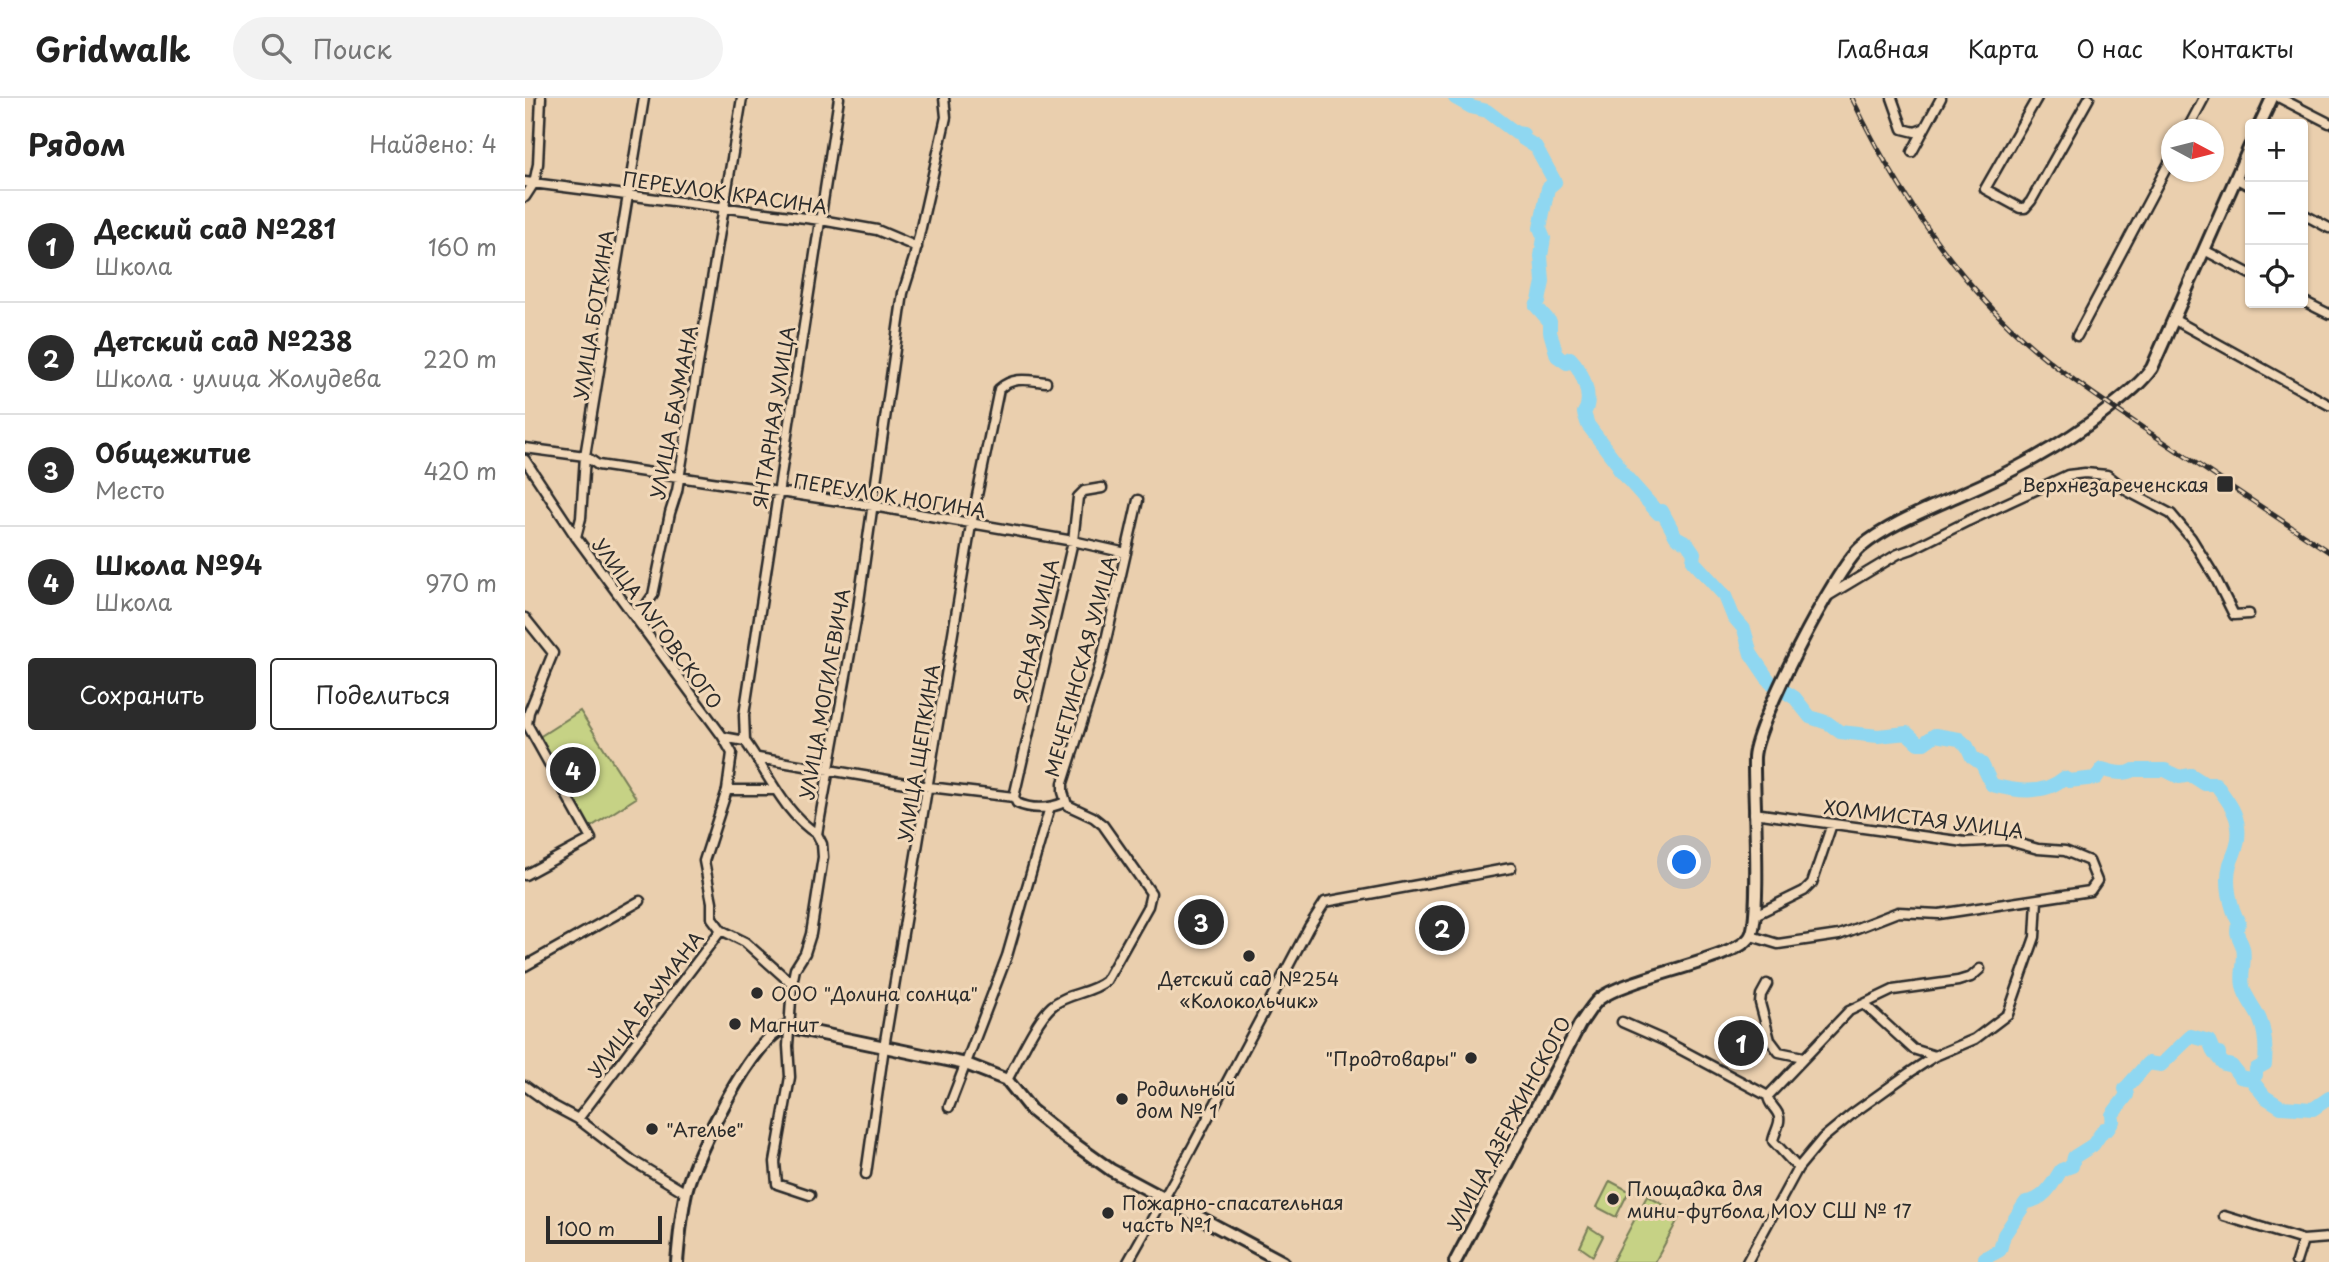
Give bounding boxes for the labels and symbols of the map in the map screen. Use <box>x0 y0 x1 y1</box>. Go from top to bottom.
north arrow <box>2161 119 2224 182</box>
street label: ПЕРЕУЛОК КРАСИНА <box>621 164 829 220</box>
street label: УЛИЦА БОТКИНА <box>566 228 620 402</box>
street label: УЛИЦА БАУМАНА <box>642 322 704 502</box>
street label: ЯНТАРНАЯ УЛИЦА <box>745 324 801 510</box>
street label: ПЕРЕУЛОК НОГИНА <box>792 466 988 524</box>
place label: Верхнезареченская <box>2022 470 2209 498</box>
marker: Верхнезареченская <box>2215 474 2235 494</box>
street label: УЛИЦА ЛУГОВСКОГО <box>586 532 730 714</box>
street label: МЕЧЕТИНСКАЯ УЛИЦА <box>1037 552 1123 780</box>
street label: ЯСНАЯ УЛИЦА <box>1005 556 1065 704</box>
street label: УЛИЦА МОГИЛЕВИЧА <box>792 586 856 802</box>
street label: УЛИЦА ЩЕПКИНА <box>890 662 946 844</box>
pin: 4 <box>550 744 596 796</box>
street label: ХОЛМИСТАЯ УЛИЦА <box>1823 792 2025 844</box>
your location <box>1667 845 1701 879</box>
pin: 3 <box>1178 896 1224 948</box>
pin: 2 <box>1419 902 1465 954</box>
street label: УЛИЦА БАУМАНА <box>581 925 709 1083</box>
marker: Детский сад №254 «Колокольчик» <box>1241 948 1257 964</box>
place label: Детский сад №254 «Колокольчик» <box>1158 964 1339 1014</box>
place label: ООО "Долина солнца" <box>771 979 978 1007</box>
marker: ООО "Долина солнца" <box>749 985 765 1001</box>
place label: Магнит <box>749 1010 819 1038</box>
street label: УЛИЦА ДЗЕРЖИНСКОГО <box>1440 1011 1576 1235</box>
marker: Магнит <box>727 1016 743 1032</box>
pin: 1 <box>1718 1017 1764 1069</box>
place label: "Продтовары" <box>1325 1044 1457 1072</box>
marker: "Продтовары" <box>1463 1050 1479 1066</box>
place label: Родильный дом № 1 <box>1136 1074 1236 1124</box>
marker: Родильный дом № 1 <box>1114 1091 1130 1107</box>
place label: "Ателье" <box>666 1115 744 1143</box>
marker: "Ателье" <box>644 1121 660 1137</box>
place label: Площадка для мини-футбола МОУ СШ № 17 <box>1627 1174 1912 1224</box>
place label: Пожарно-спасательная часть №1 <box>1122 1188 1344 1238</box>
marker: Площадка для мини-футбола МОУ СШ № 17 <box>1605 1191 1621 1207</box>
marker: Пожарно-спасательная часть №1 <box>1100 1205 1116 1221</box>
scale bar <box>546 1213 661 1245</box>

